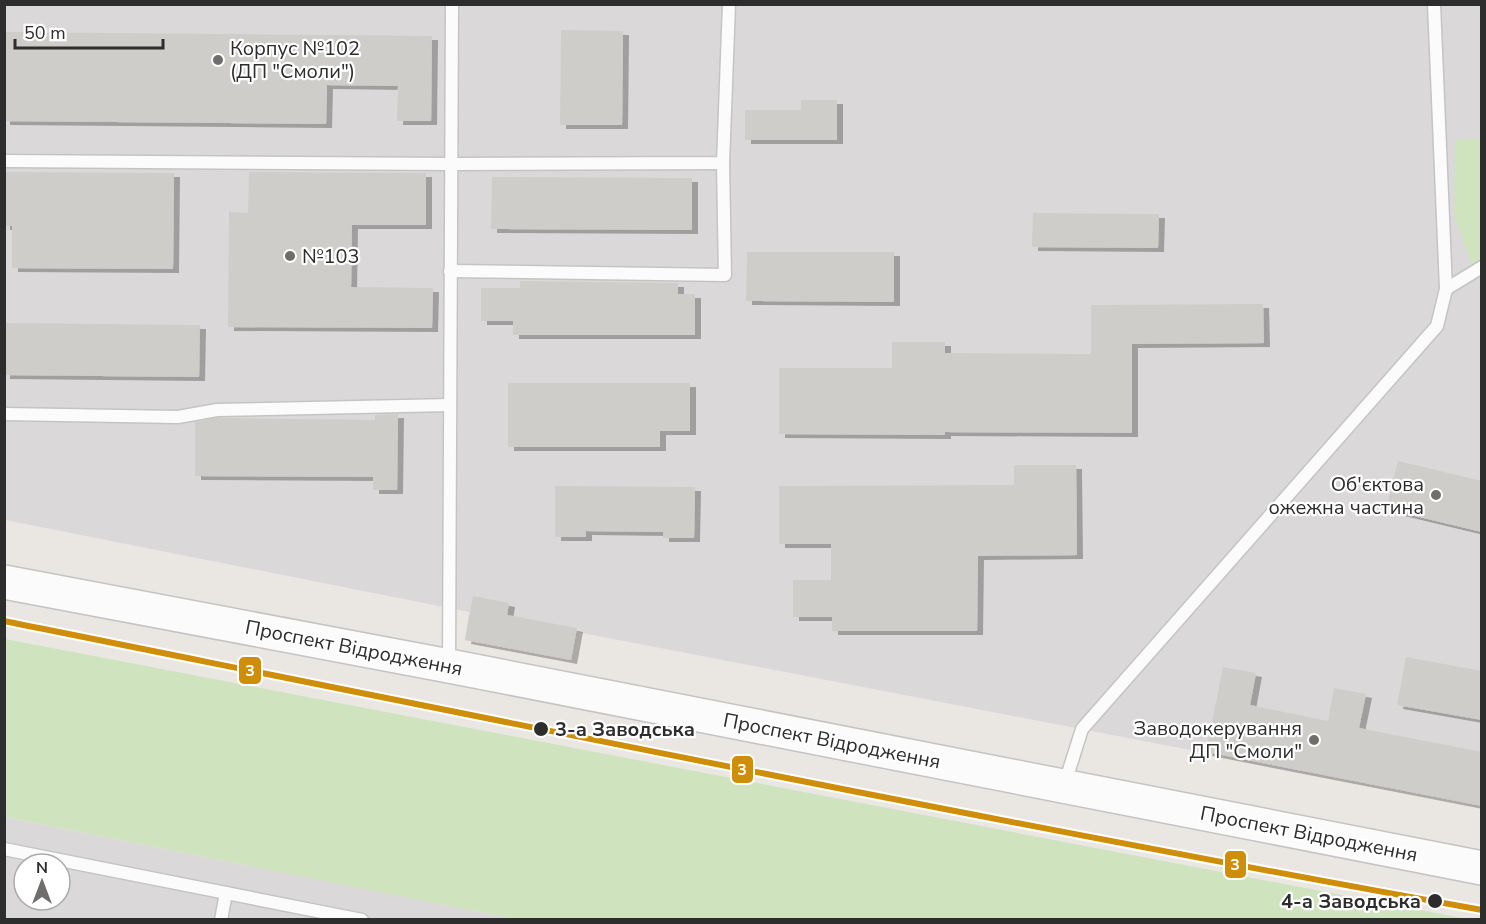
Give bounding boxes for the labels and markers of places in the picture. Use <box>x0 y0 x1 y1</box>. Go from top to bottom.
place label: Корпус №102 (ДП "Смоли") <box>230 35 360 85</box>
marker: Корпус №102 (ДП "Смоли") <box>211 53 225 67</box>
place label: №103 <box>302 243 360 270</box>
marker: №103 <box>283 249 297 263</box>
place label: Об'єктова ожежна частина <box>1268 471 1424 521</box>
marker: Об'єктова ожежна частина <box>1429 488 1443 502</box>
place label: Заводокерування ДП "Смоли" <box>1133 715 1302 765</box>
place label: 3-а Заводська <box>555 716 695 743</box>
marker: 3-а Заводська <box>532 720 550 738</box>
marker: Заводокерування ДП "Смоли" <box>1307 733 1321 747</box>
place label: 4-а Заводська <box>1281 888 1421 915</box>
marker: 4-а Заводська <box>1426 892 1444 910</box>

